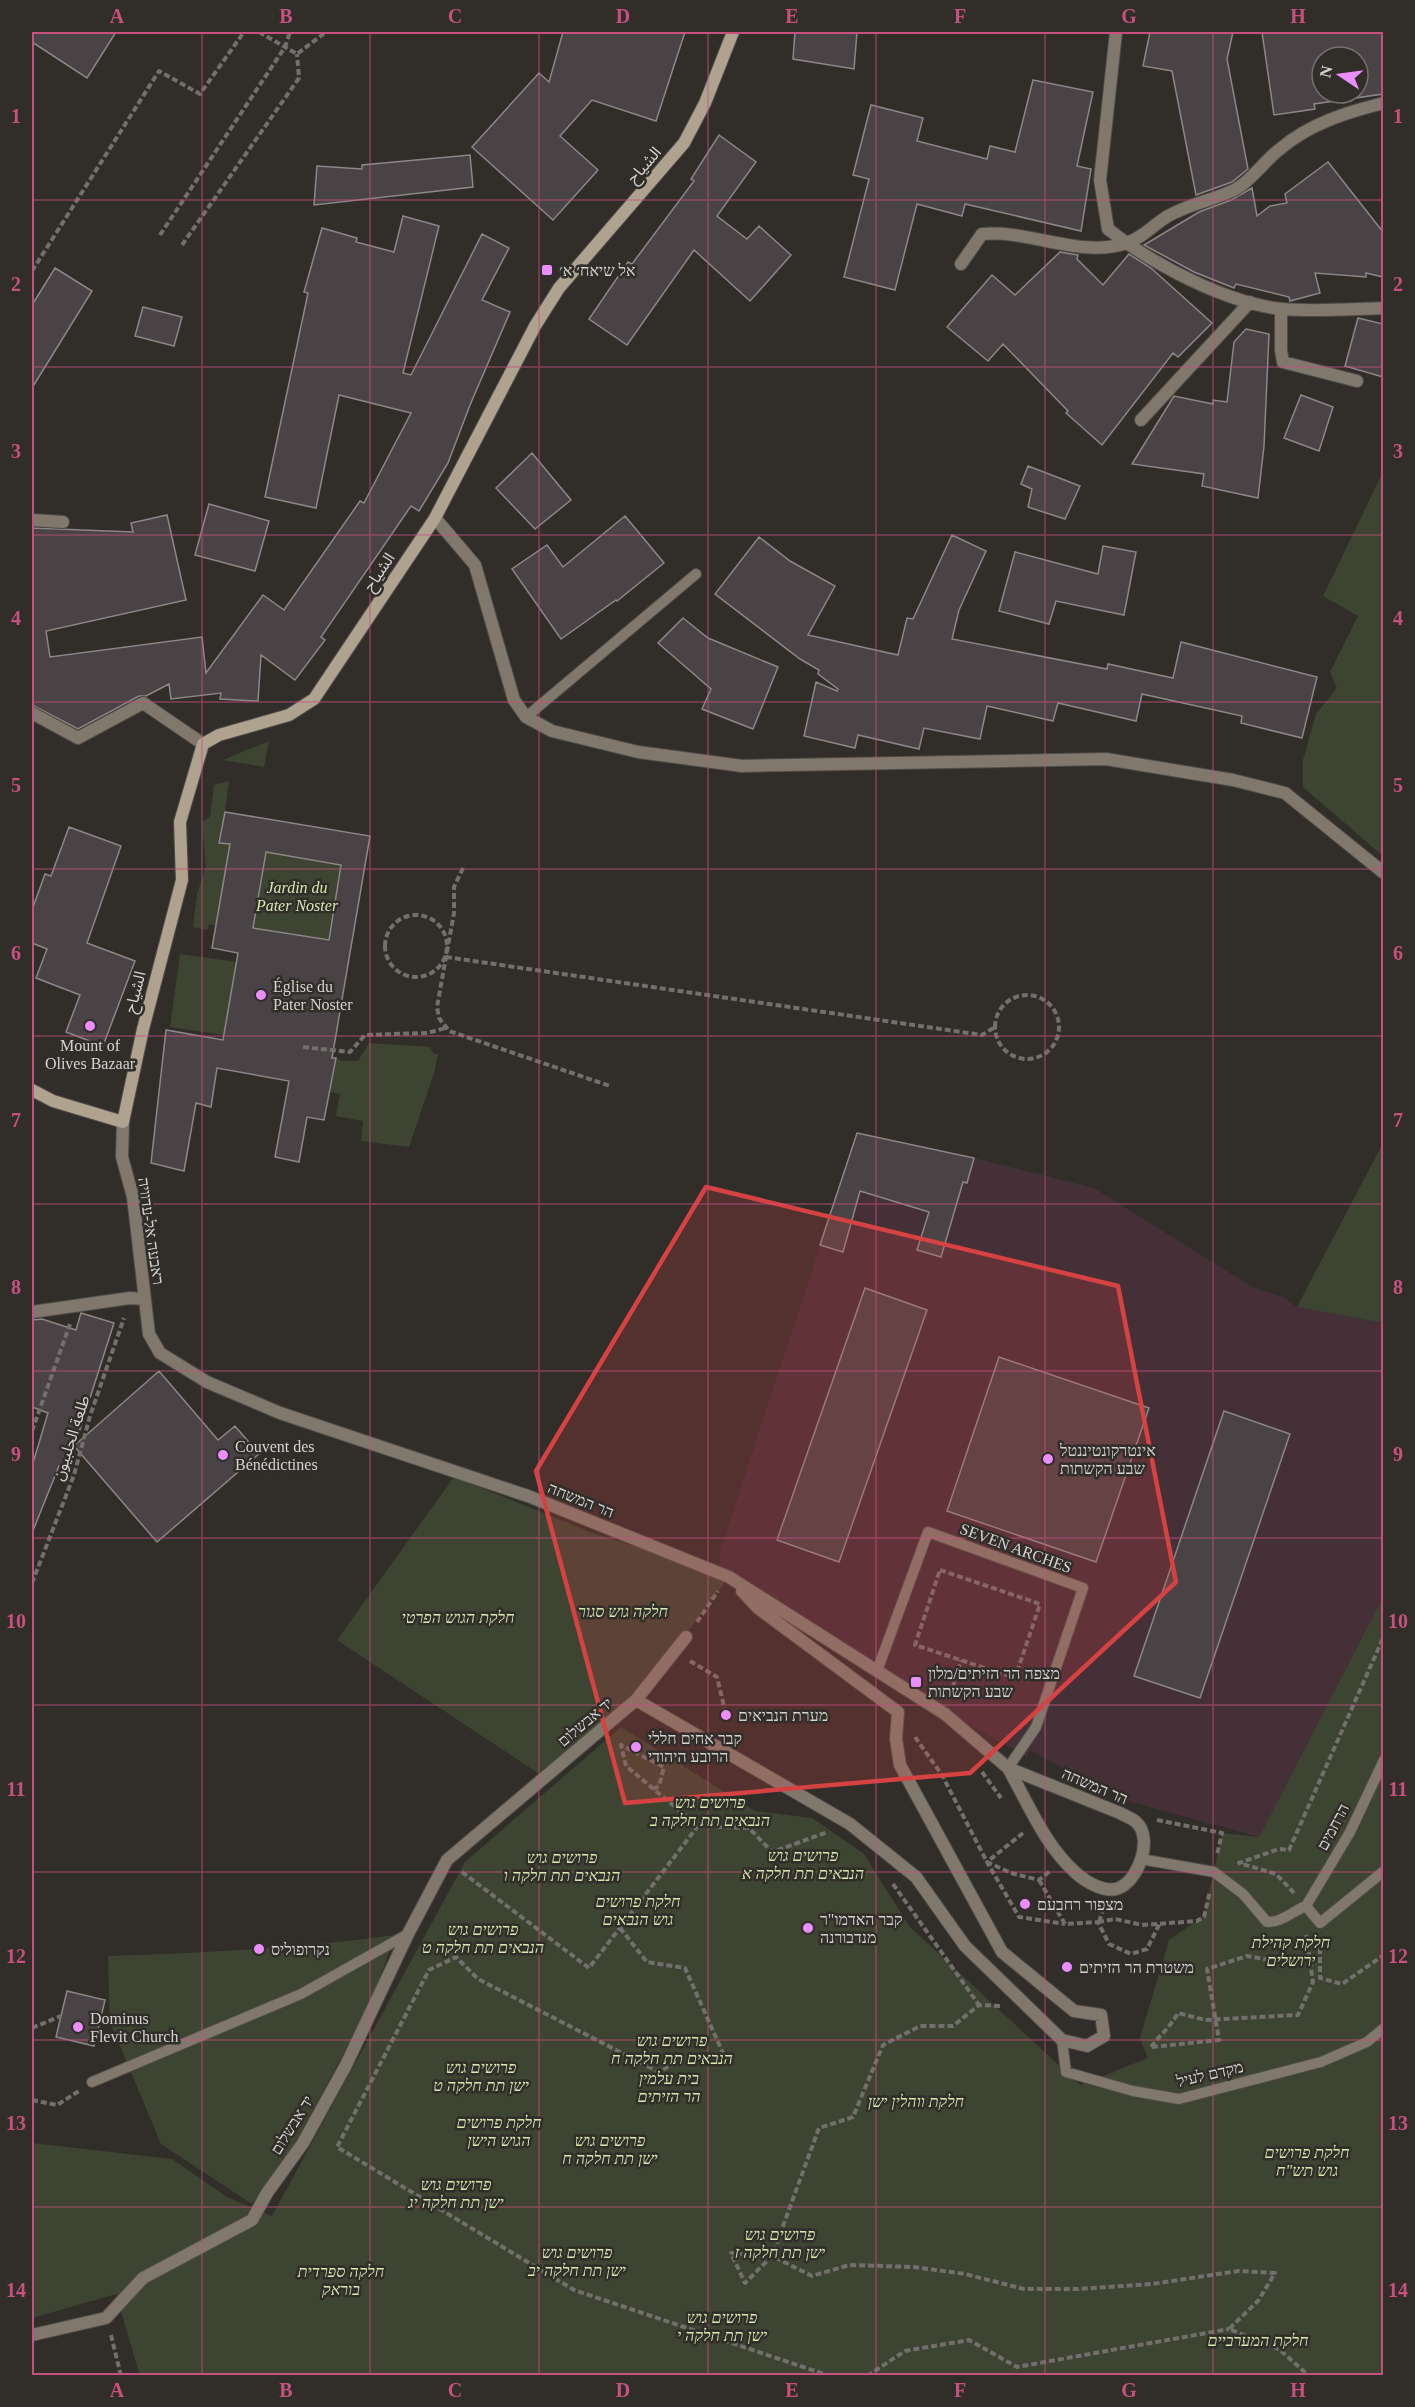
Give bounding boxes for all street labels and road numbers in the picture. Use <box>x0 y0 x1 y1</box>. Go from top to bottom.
street label: الشياح <box>624 143 667 189</box>
street label: الشياح <box>360 550 401 597</box>
street label: الشياح <box>121 969 153 1016</box>
street label: ראבעה אל-עדוויה <box>135 1176 167 1286</box>
street label: طلعة الحلبيون <box>49 1393 94 1483</box>
street label: הר המשחה <box>545 1479 617 1521</box>
street label: SEVEN ARCHES <box>958 1520 1074 1576</box>
street label: יד אבשלום <box>554 1694 616 1750</box>
street label: הר המשחה <box>1060 1765 1130 1807</box>
street label: הרחמים <box>1314 1801 1352 1853</box>
street label: מקדם לעיל <box>1174 2058 1245 2090</box>
street label: יד אבשלום <box>267 2092 317 2158</box>

